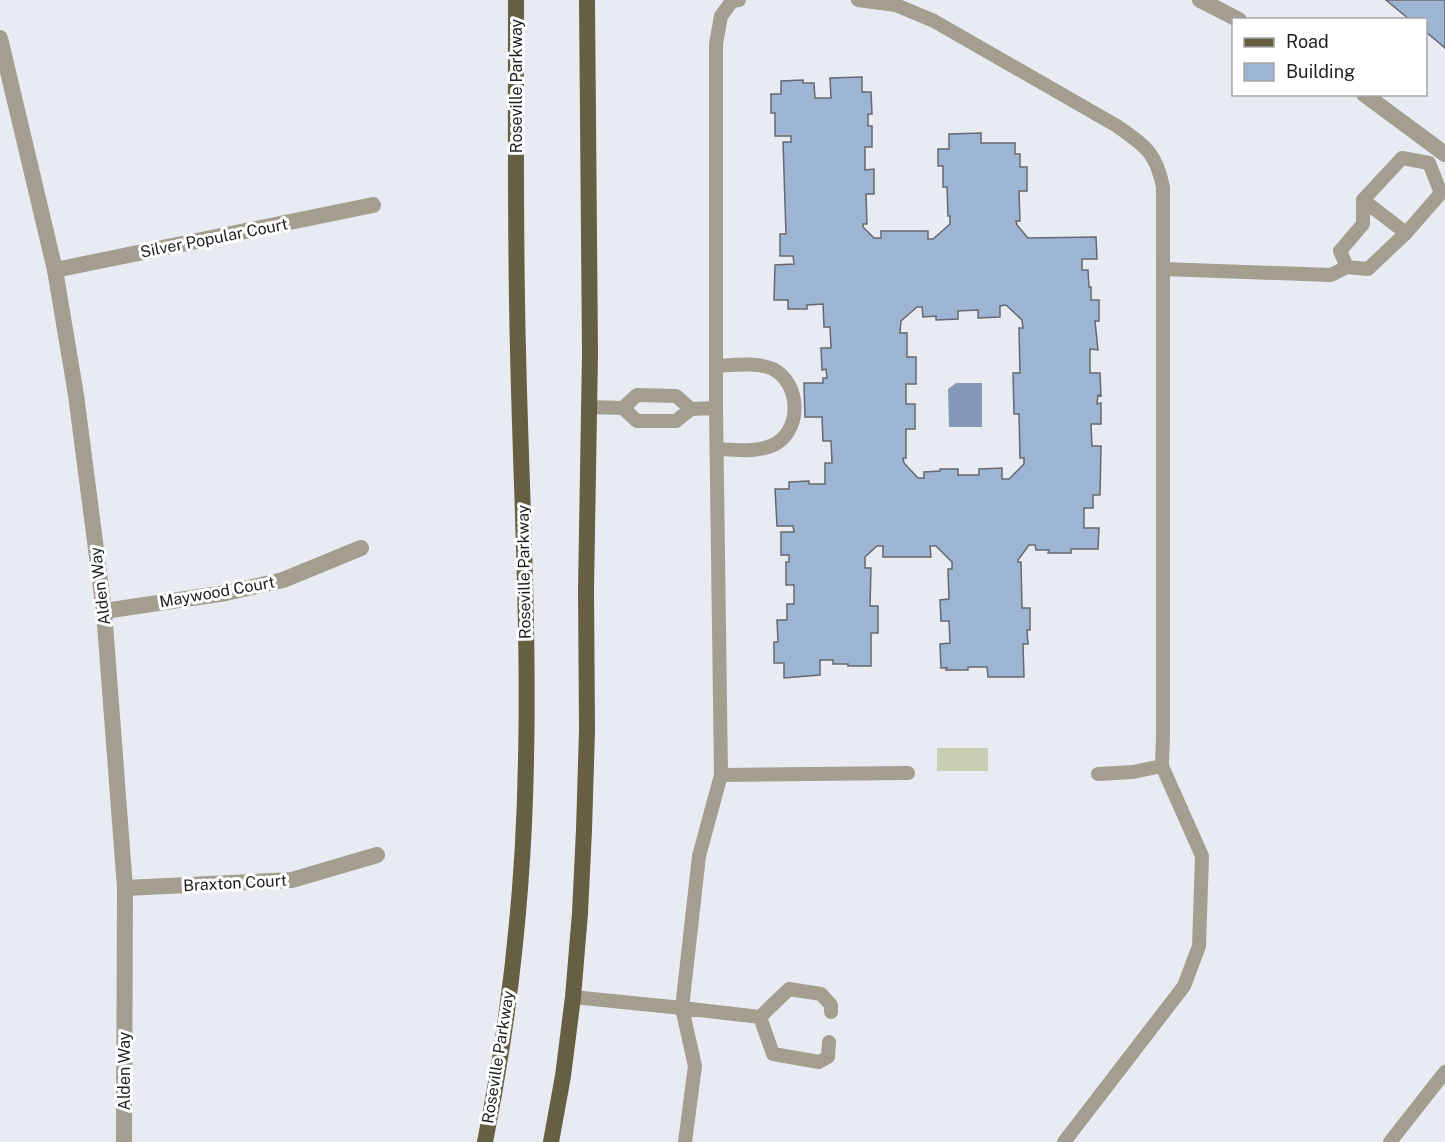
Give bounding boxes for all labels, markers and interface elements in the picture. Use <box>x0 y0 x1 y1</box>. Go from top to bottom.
street label: Roseville Parkway <box>507 18 526 153</box>
legend <box>1232 18 1427 96</box>
text: Road <box>1286 31 1329 52</box>
text: Building <box>1286 61 1355 82</box>
street label: Silver Popular Court <box>139 214 289 262</box>
street label: Roseville Parkway <box>513 504 535 639</box>
street label: Alden Way <box>86 545 114 626</box>
street label: Maywood Court <box>158 572 276 612</box>
street label: Braxton Court <box>183 871 287 895</box>
street label: Roseville Parkway <box>478 989 518 1125</box>
street label: Alden Way <box>115 1031 134 1110</box>

